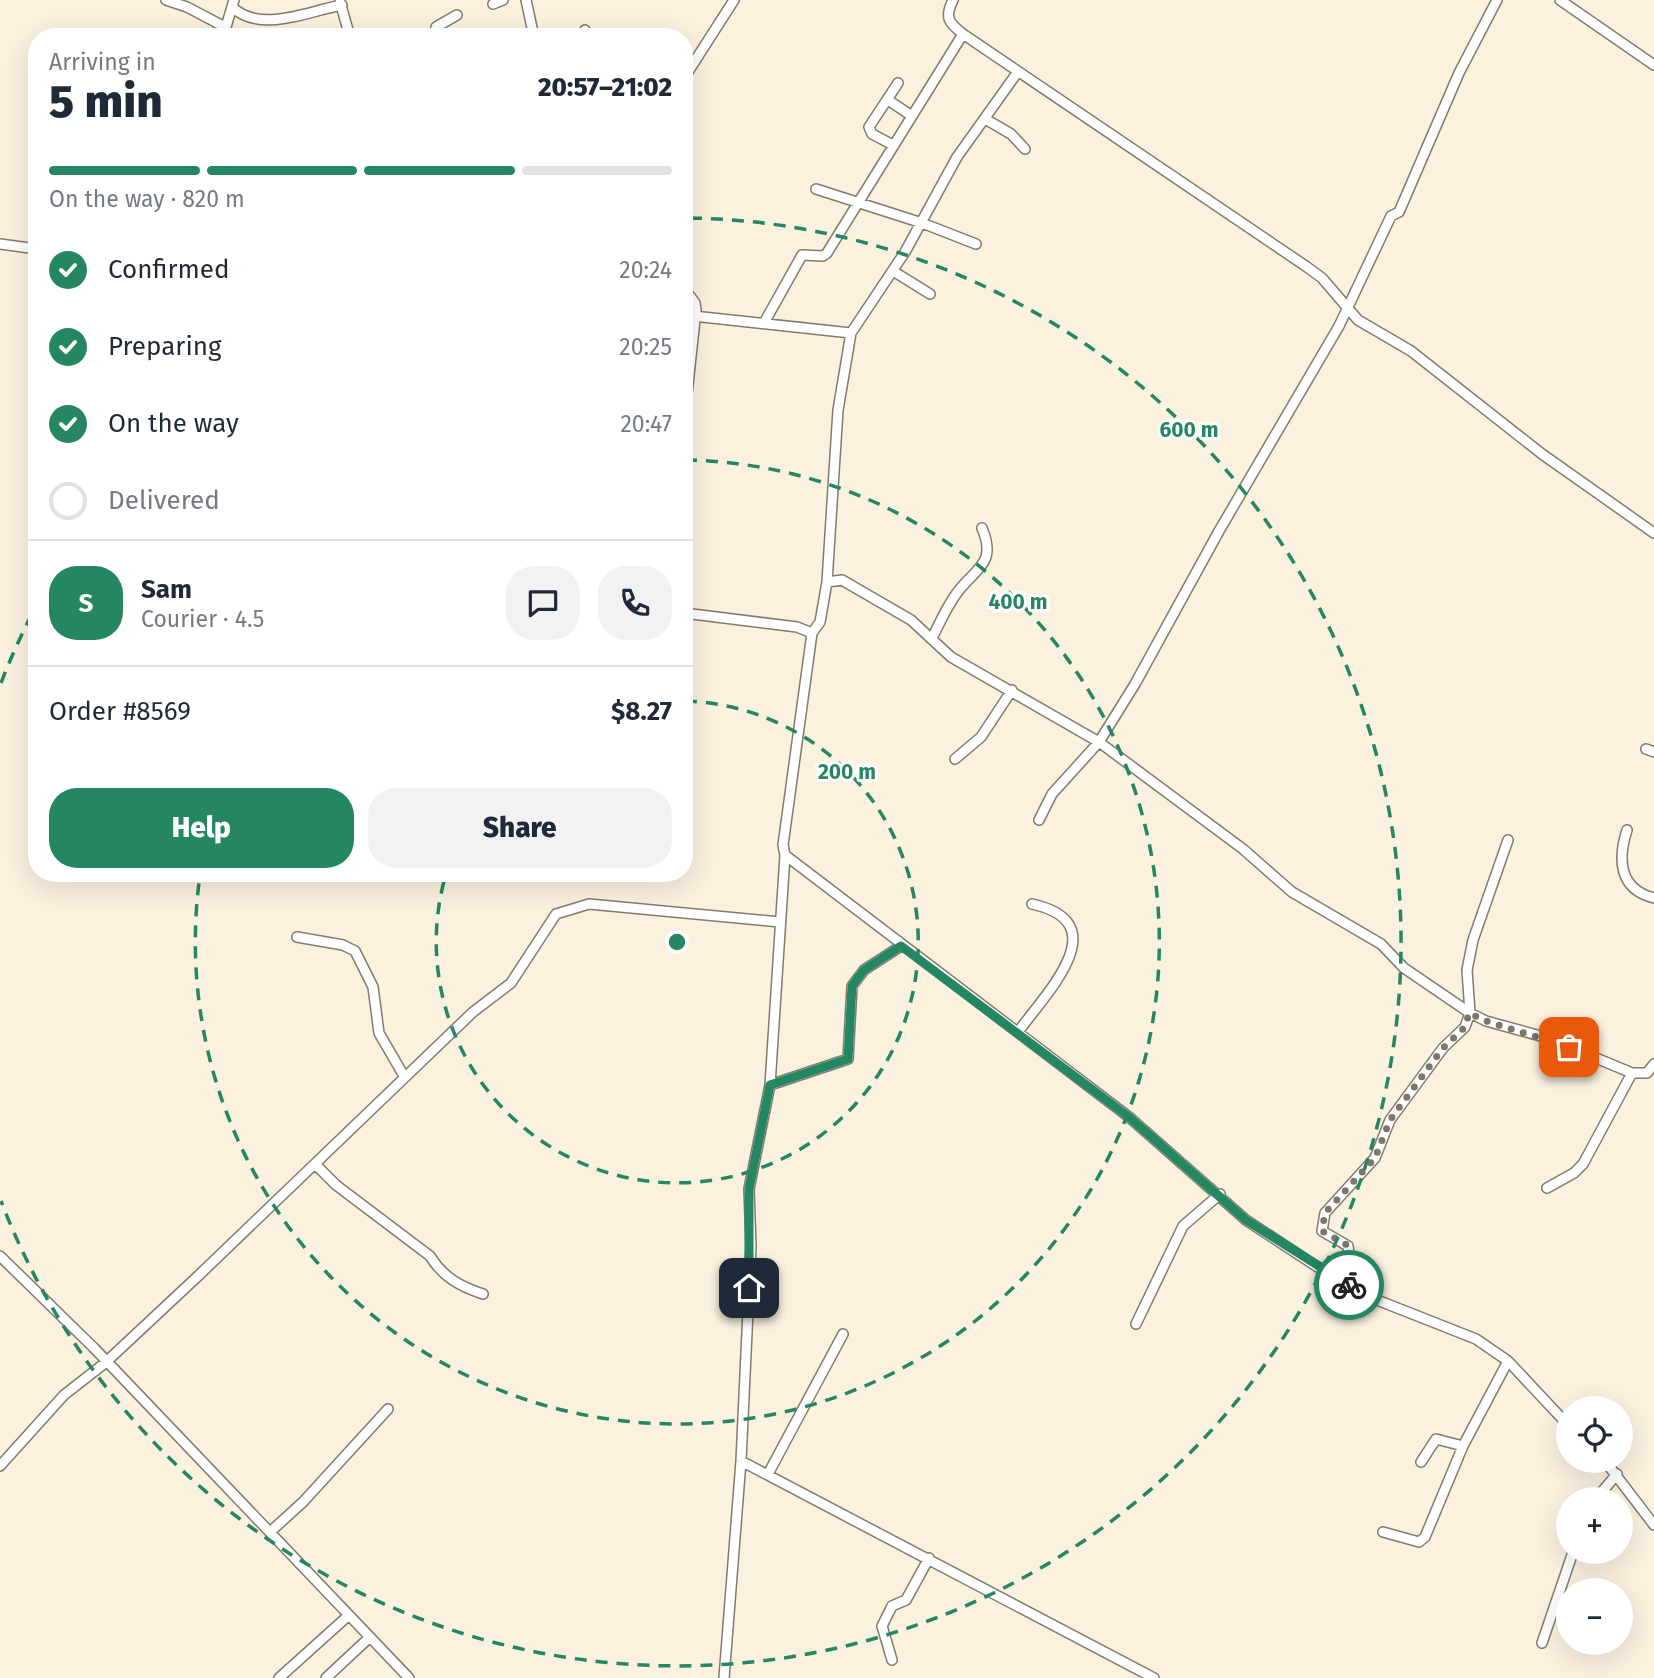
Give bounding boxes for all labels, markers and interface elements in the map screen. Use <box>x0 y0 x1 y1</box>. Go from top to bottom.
text: Arriving in <box>49 48 156 76</box>
text: 20:57–21:02 <box>538 72 672 103</box>
text: 5 min <box>49 74 163 129</box>
text: On the way · 820 m <box>49 185 245 213</box>
icon: check <box>49 251 87 289</box>
text: Confirmed <box>108 254 229 285</box>
text: 20:24 <box>619 256 672 284</box>
icon: check <box>49 328 87 366</box>
text: Preparing <box>108 331 221 362</box>
text: 20:25 <box>619 333 672 361</box>
icon: check <box>49 405 87 443</box>
text: On the way <box>108 408 239 439</box>
text: 20:47 <box>620 410 672 438</box>
text: 600 m <box>1159 417 1219 443</box>
text: Delivered <box>108 485 220 516</box>
button: chat <box>506 566 580 640</box>
button: phone <box>598 566 672 640</box>
text: Sam <box>141 574 192 605</box>
text: S <box>79 588 93 619</box>
text: 400 m <box>988 589 1048 615</box>
text: Courier · 4.5 <box>141 605 264 633</box>
text: Order #8569 <box>49 696 191 727</box>
text: $8.27 <box>611 696 672 727</box>
text: 200 m <box>818 759 876 785</box>
button: Help <box>49 788 354 868</box>
button: Share <box>368 788 672 868</box>
centre of rings <box>665 930 689 954</box>
pin <box>1539 1017 1599 1077</box>
icon: bag <box>1550 1028 1588 1066</box>
courier <box>1314 1250 1384 1320</box>
pin <box>719 1258 779 1318</box>
icon: bike <box>1330 1266 1368 1304</box>
icon: home <box>730 1269 768 1307</box>
map controls <box>1556 1396 1633 1655</box>
button: locate <box>1556 1396 1633 1473</box>
button: + <box>1556 1487 1633 1564</box>
button: − <box>1556 1578 1633 1655</box>

